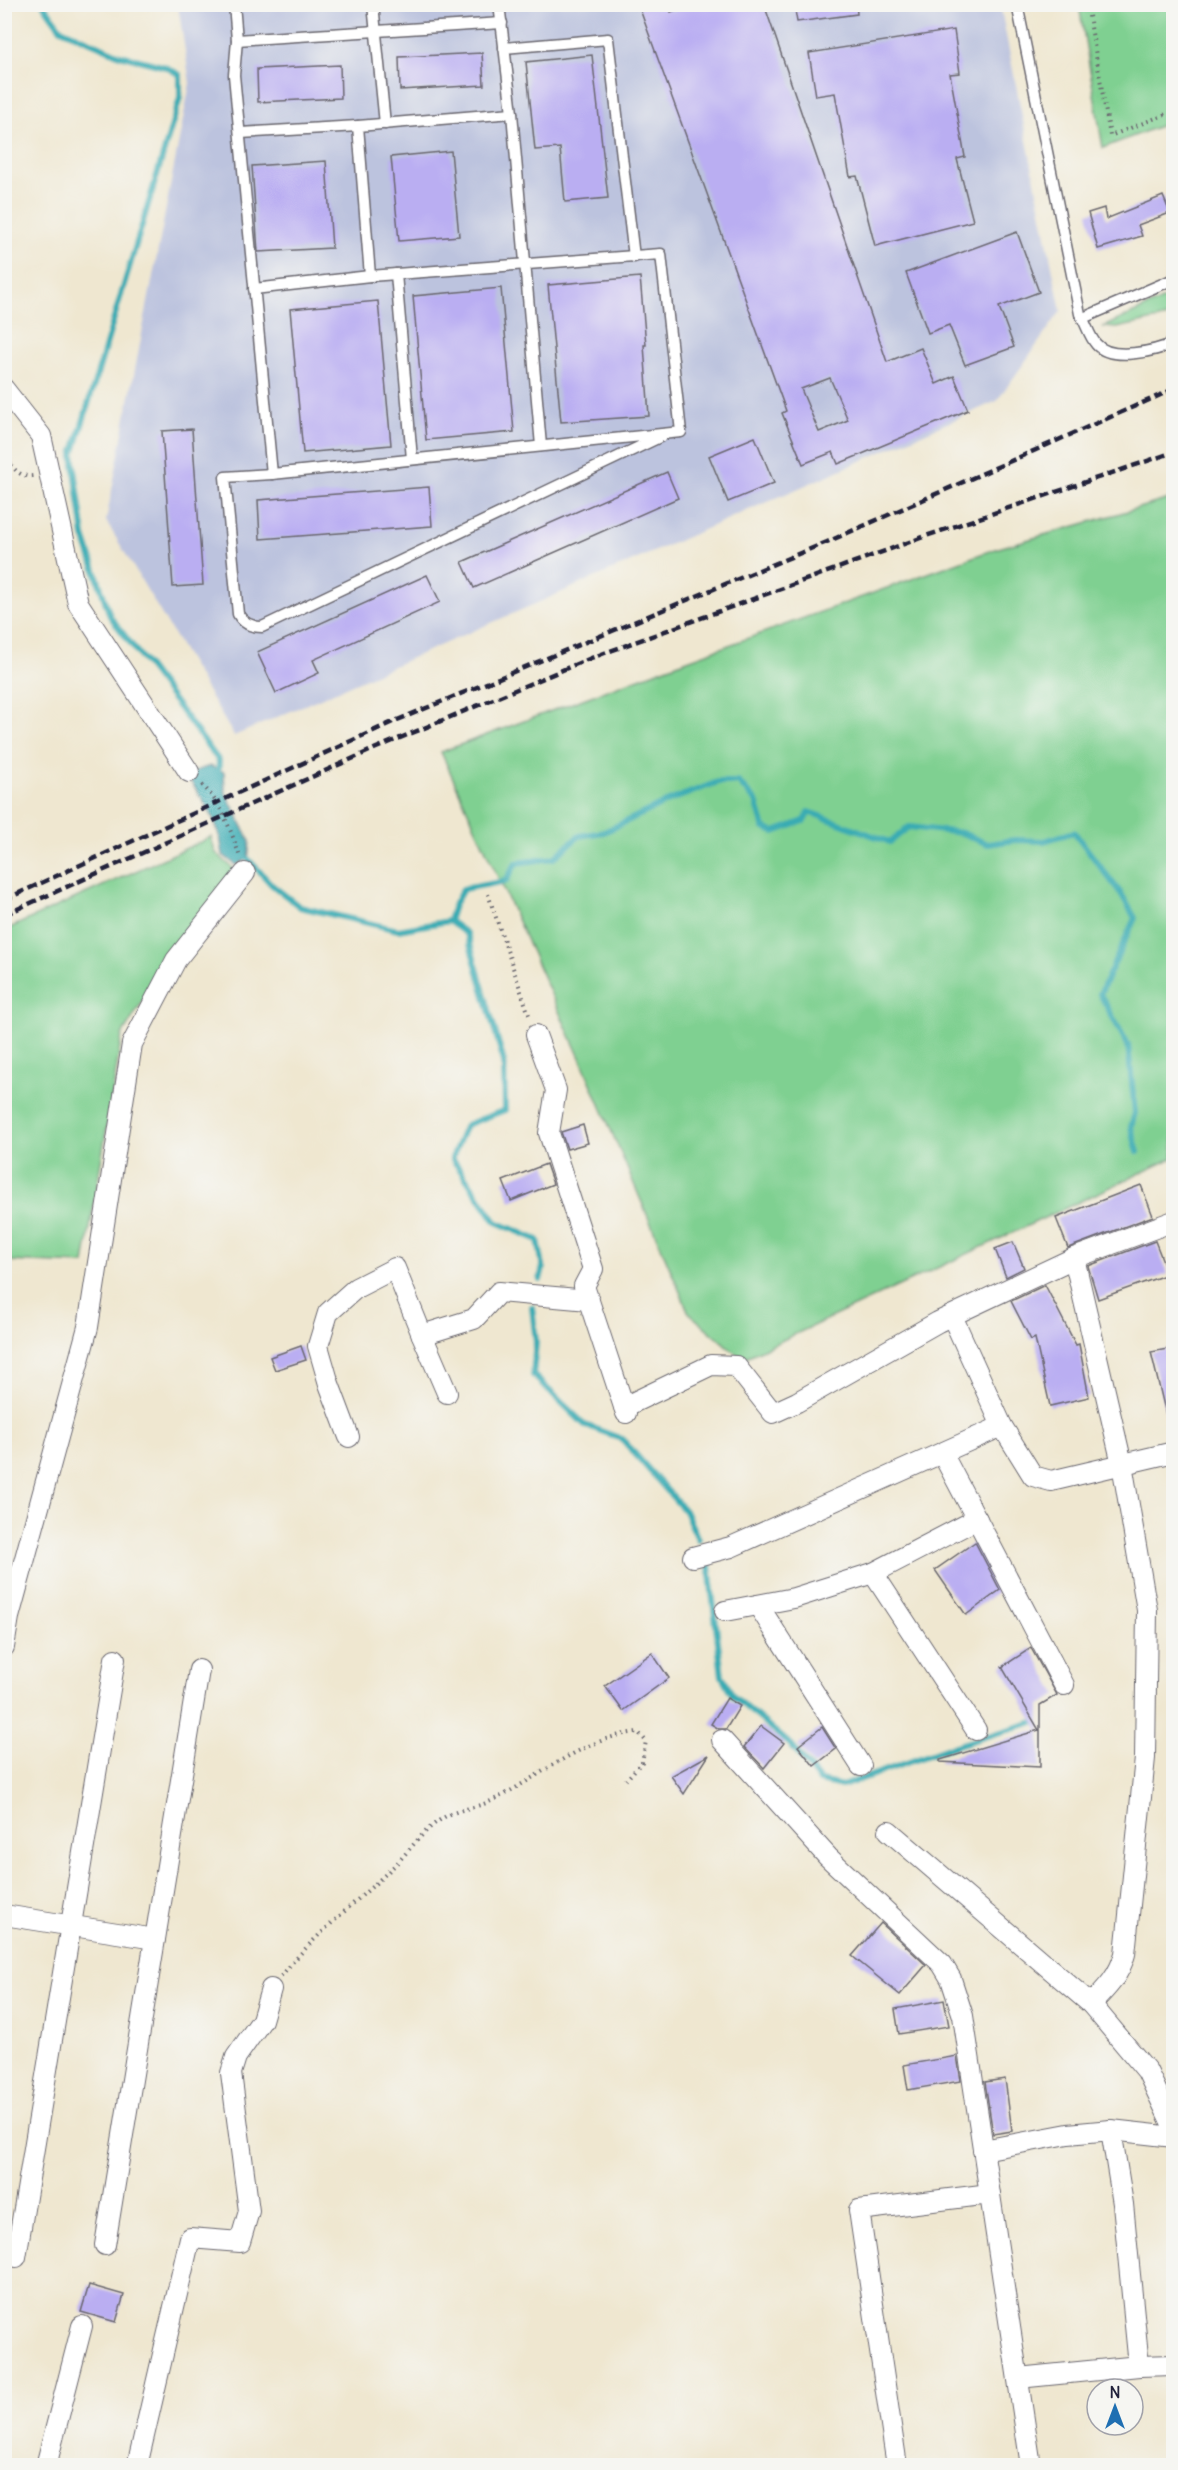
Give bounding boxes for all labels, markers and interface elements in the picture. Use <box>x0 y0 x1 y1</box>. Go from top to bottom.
north arrow <box>1085 2377 1145 2437</box>
text: N <box>1109 2382 1121 2402</box>

